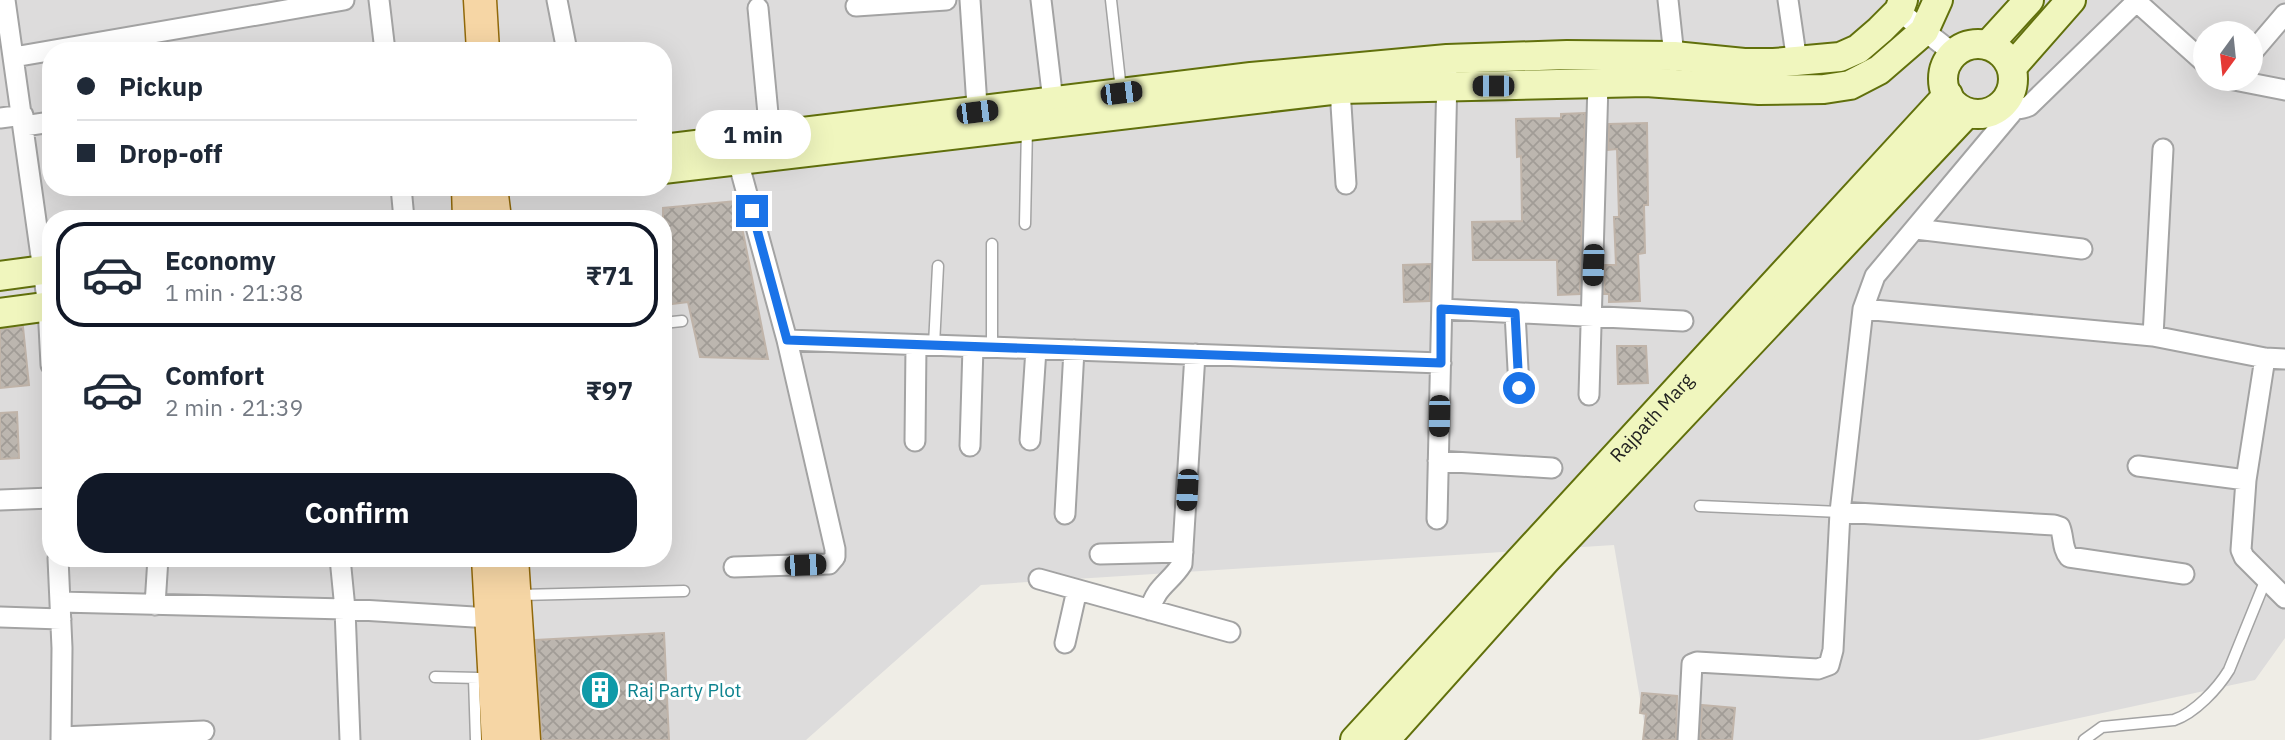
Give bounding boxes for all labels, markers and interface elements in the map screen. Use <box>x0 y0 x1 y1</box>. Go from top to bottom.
north arrow <box>2193 21 2263 91</box>
map controls <box>2193 21 2263 91</box>
text: Pickup <box>119 69 203 103</box>
car <box>1473 76 1515 97</box>
car <box>1099 80 1144 106</box>
car <box>955 99 1000 125</box>
callout: 1 min <box>694 110 810 158</box>
text: 1 min <box>723 119 783 149</box>
text: Drop-off <box>119 136 222 170</box>
route end <box>736 195 768 227</box>
icon: car <box>81 243 144 306</box>
text: Economy <box>165 243 276 277</box>
car <box>1582 244 1605 286</box>
text: ₹71 <box>585 258 633 292</box>
text: 1 min · 21:38 <box>165 277 303 307</box>
icon: car <box>81 358 144 421</box>
text: Comfort <box>165 358 264 392</box>
street label: Rajpath Marg <box>1605 368 1698 467</box>
route start <box>1503 372 1535 404</box>
text: ₹97 <box>585 373 633 407</box>
text: 2 min · 21:39 <box>165 392 303 422</box>
car <box>1429 395 1450 437</box>
car <box>1176 468 1199 512</box>
button: Confirm <box>77 473 637 553</box>
car <box>784 554 827 576</box>
building icon: Raj Party Plot <box>579 669 621 711</box>
place label: Raj Party Plot <box>627 678 742 702</box>

